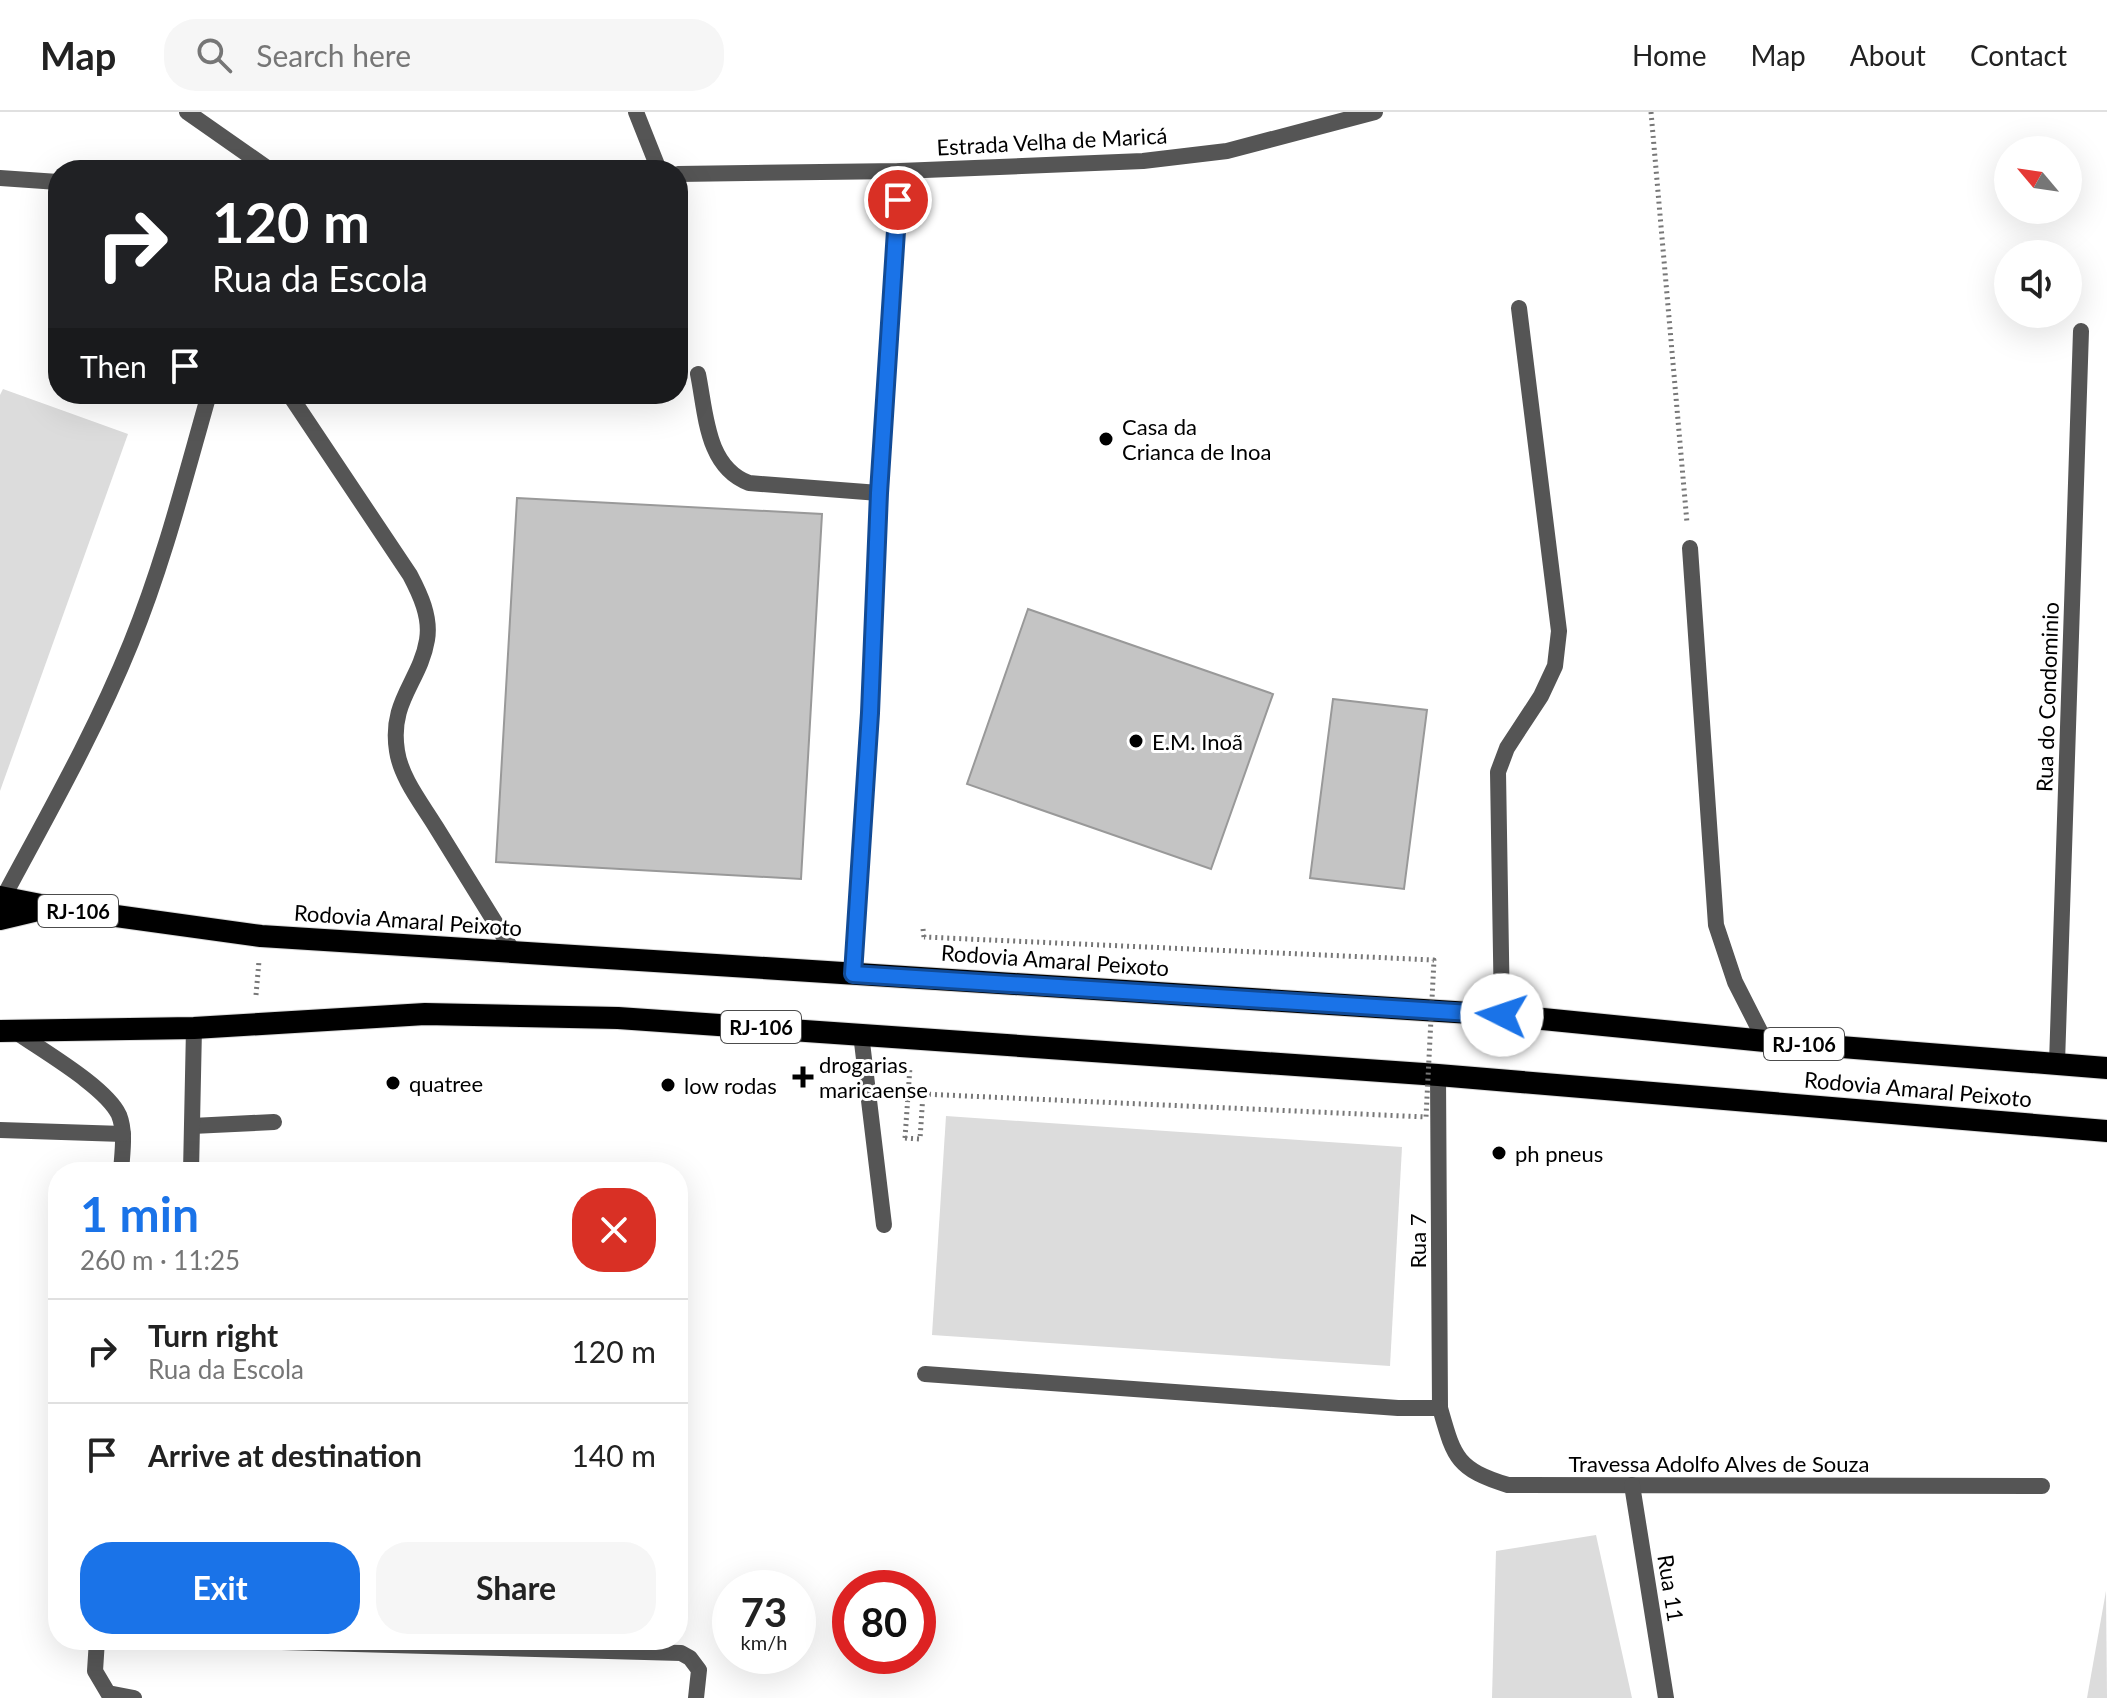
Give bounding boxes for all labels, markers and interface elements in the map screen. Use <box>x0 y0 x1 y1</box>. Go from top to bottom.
search box <box>164 19 724 91</box>
text: Map <box>40 32 116 78</box>
icon: search <box>192 33 236 77</box>
text: Search here <box>256 37 411 73</box>
text: Home <box>1632 38 1707 72</box>
text: Map <box>1751 38 1806 72</box>
text: About <box>1850 38 1926 72</box>
text: Contact <box>1970 38 2067 72</box>
street label: Estrada Velha de Maricá <box>936 121 1168 161</box>
north arrow <box>1994 136 2082 224</box>
map controls <box>1994 136 2082 328</box>
pin <box>864 166 932 234</box>
icon: arrive <box>876 178 920 222</box>
text: 120 m <box>212 188 370 255</box>
icon: right <box>80 192 184 296</box>
button: sound <box>1994 240 2082 328</box>
text: Rua da Escola <box>212 256 428 300</box>
icon: arrive <box>163 344 207 388</box>
text: Then <box>80 348 147 384</box>
place label: Casa da Crianca de Inoa <box>1122 413 1271 465</box>
marker: Casa da Crianca de Inoa <box>1097 430 1115 448</box>
street label: Rua do Condominio <box>2030 602 2064 792</box>
place label: E.M. Inoã <box>1152 728 1243 755</box>
marker: E.M. Inoã <box>1127 732 1145 750</box>
road number: RJ-106 <box>38 895 118 927</box>
street label: Rodovia Amaral Peixoto <box>293 899 523 941</box>
street label: Rodovia Amaral Peixoto <box>940 939 1170 981</box>
position arrow <box>1460 973 1544 1057</box>
road number: RJ-106 <box>721 1011 801 1043</box>
road number: RJ-106 <box>1764 1028 1844 1060</box>
place label: drogarias maricaense <box>819 1051 928 1103</box>
street label: Rodovia Amaral Peixoto <box>1803 1066 2033 1112</box>
marker: drogarias maricaense <box>794 1068 812 1086</box>
place label: quatree <box>409 1070 483 1097</box>
place label: low rodas <box>684 1072 777 1099</box>
marker: quatree <box>384 1074 402 1092</box>
marker: low rodas <box>659 1076 677 1094</box>
place label: ph pneus <box>1515 1140 1603 1167</box>
marker: ph pneus <box>1490 1144 1508 1162</box>
text: 1 min <box>80 1185 199 1242</box>
button: close <box>572 1188 656 1272</box>
street label: Rua 7 <box>1404 1214 1431 1268</box>
text: 260 m · 11:25 <box>80 1244 240 1276</box>
text: Turn right <box>148 1317 278 1353</box>
icon: right <box>80 1329 124 1373</box>
text: 120 m <box>571 1333 656 1369</box>
text: Rua da Escola <box>148 1353 304 1385</box>
icon: arrive <box>80 1433 124 1477</box>
text: Arrive at destination <box>148 1437 422 1473</box>
text: 140 m <box>571 1437 656 1473</box>
street label: Travessa Adolfo Alves de Souza <box>1569 1450 1869 1477</box>
button: Exit <box>80 1542 360 1634</box>
button: Share <box>376 1542 656 1634</box>
street label: Rua 11 <box>1652 1552 1690 1624</box>
speed limit sign: 80 <box>832 1570 936 1674</box>
text: 73 <box>741 1588 787 1636</box>
text: km/h <box>741 1630 787 1654</box>

